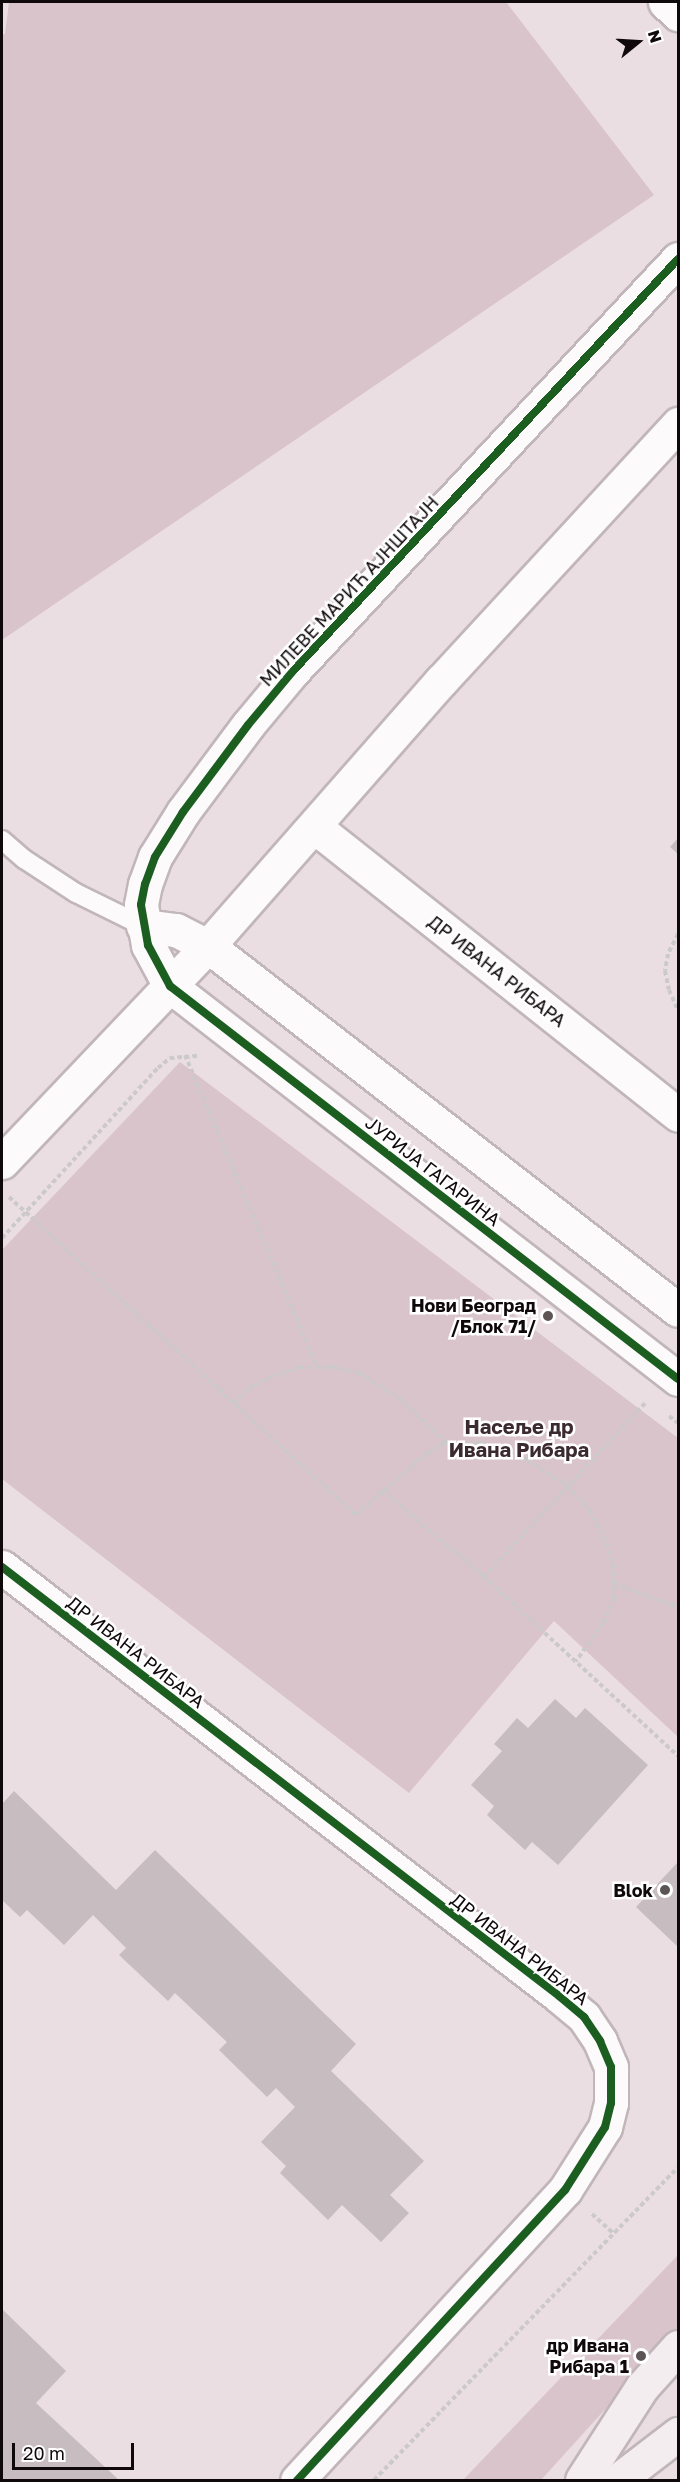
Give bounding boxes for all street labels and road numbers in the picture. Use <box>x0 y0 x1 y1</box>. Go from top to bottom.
street label: МИЛЕВЕ МАРИЋ АЈНШТАЈН <box>255 491 443 691</box>
street label: ДР ИВАНА РИБАРА <box>424 911 570 1031</box>
street label: ЈУРИЈА ГАГАРИНА <box>361 1112 505 1230</box>
street label: ДР ИВАНА РИБАРА <box>63 1592 209 1712</box>
street label: ДР ИВАНА РИБАРА <box>447 1889 593 2009</box>

